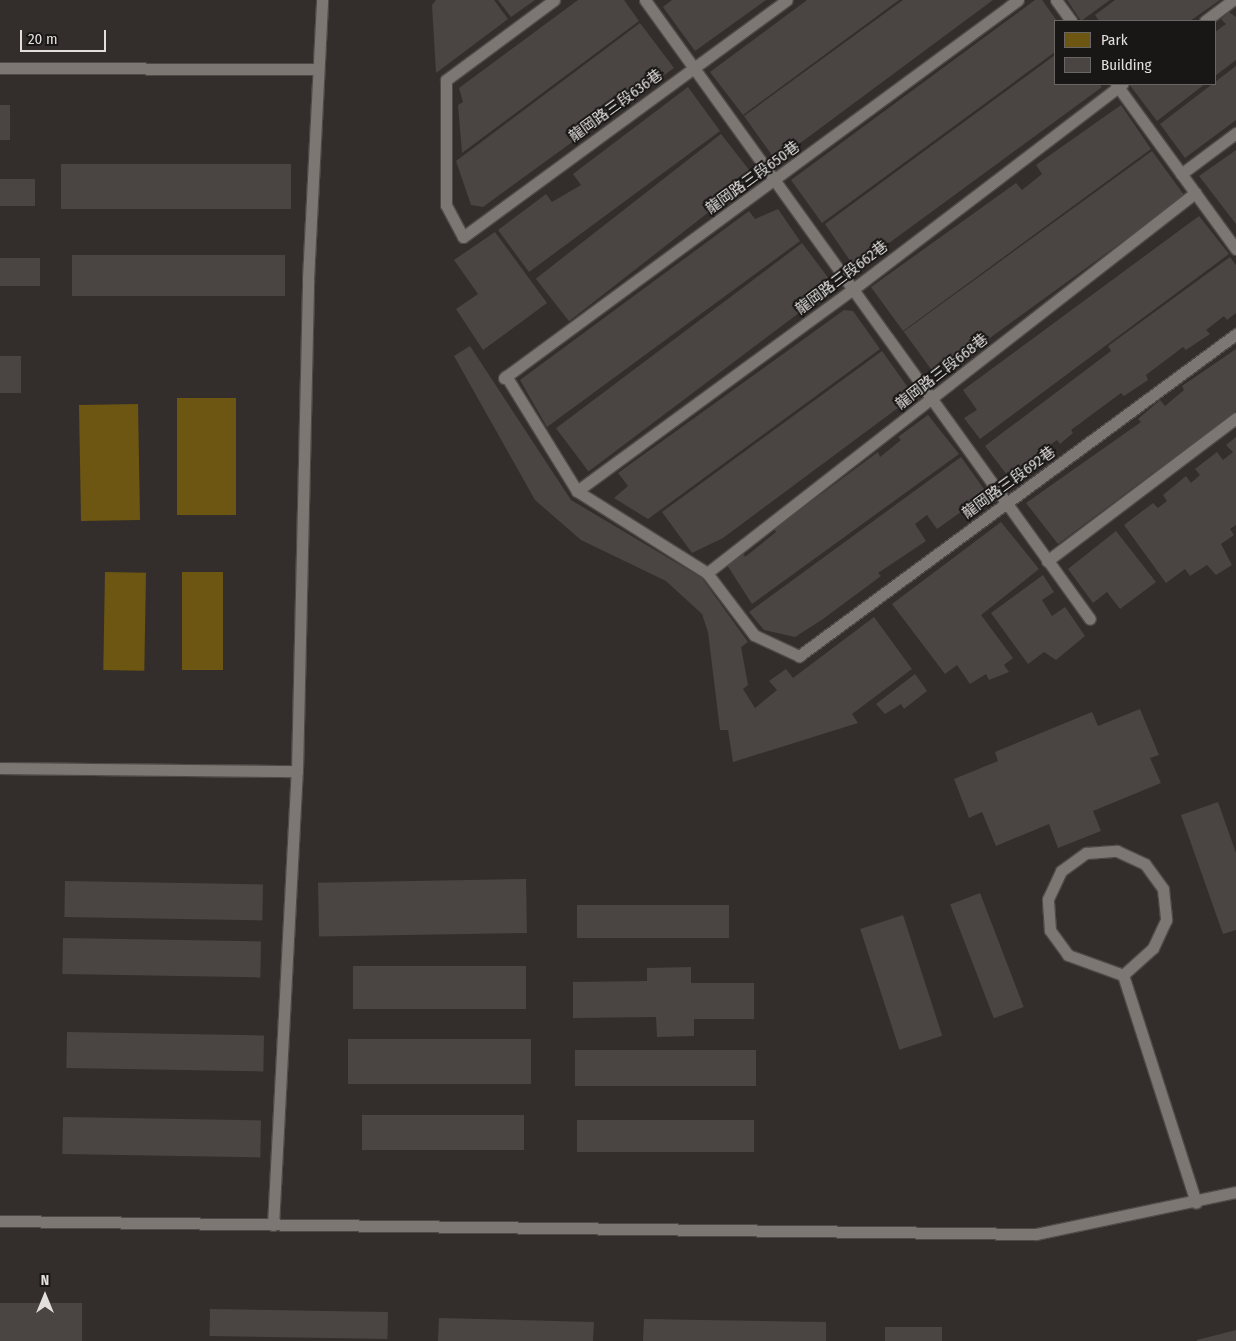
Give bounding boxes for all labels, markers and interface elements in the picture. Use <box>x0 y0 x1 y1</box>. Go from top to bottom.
scale bar <box>22 20 109 52</box>
legend <box>1054 20 1216 85</box>
text: 20 m <box>28 30 58 48</box>
text: Park <box>1101 31 1128 49</box>
text: Building <box>1101 56 1152 74</box>
street label: 龍岡路三段636巷 <box>566 66 666 146</box>
street label: 龍岡路三段650巷 <box>702 138 804 218</box>
street label: 龍岡路三段662巷 <box>792 237 892 319</box>
street label: 龍岡路三段668巷 <box>892 330 992 414</box>
street label: 龍岡路三段692巷 <box>959 443 1059 523</box>
north arrow <box>20 1271 70 1321</box>
text: N <box>41 1272 49 1289</box>

